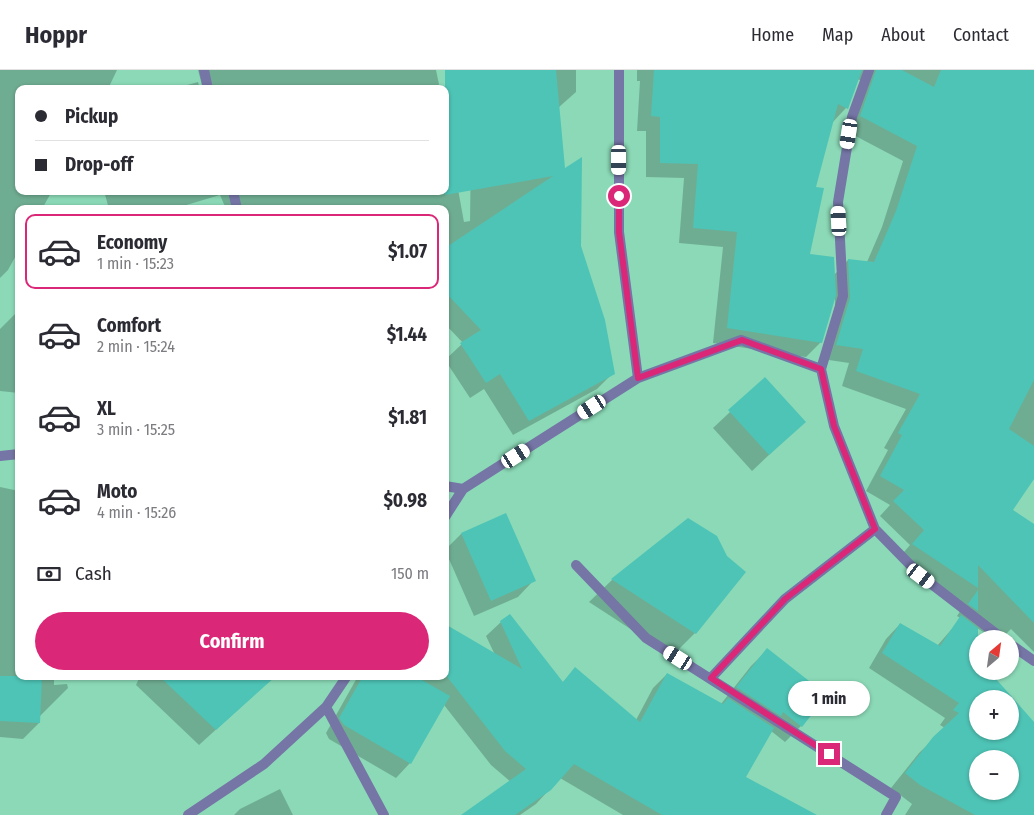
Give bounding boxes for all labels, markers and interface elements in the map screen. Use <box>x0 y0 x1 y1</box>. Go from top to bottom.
text: Hoppr <box>25 21 87 49</box>
text: Home <box>751 24 794 46</box>
text: Map <box>822 24 853 46</box>
text: About <box>881 24 925 46</box>
text: Contact <box>953 24 1009 46</box>
text: Pickup <box>65 105 118 128</box>
car <box>839 118 858 150</box>
car <box>611 145 626 175</box>
text: Drop-off <box>65 153 133 176</box>
route start <box>608 185 630 207</box>
car <box>830 206 847 236</box>
icon: car <box>37 229 82 274</box>
text: Economy <box>97 231 167 254</box>
text: $1.07 <box>388 240 427 263</box>
text: 1 min · 15:23 <box>97 254 174 273</box>
icon: car <box>37 312 82 357</box>
text: Comfort <box>97 314 161 337</box>
text: $1.44 <box>387 323 427 346</box>
text: 2 min · 15:24 <box>97 337 175 356</box>
car <box>575 393 608 421</box>
icon: car <box>37 395 82 440</box>
text: XL <box>97 397 116 420</box>
text: $1.81 <box>388 406 427 429</box>
text: 3 min · 15:25 <box>97 420 175 439</box>
car <box>499 442 532 470</box>
icon: car <box>37 478 82 523</box>
text: Moto <box>97 480 137 503</box>
text: $0.98 <box>383 489 427 512</box>
text: 4 min · 15:26 <box>97 503 176 522</box>
icon: cash <box>35 560 63 588</box>
car <box>904 561 937 591</box>
text: Cash <box>75 562 112 585</box>
text: 150 m <box>391 564 429 583</box>
button: Confirm <box>35 612 429 670</box>
north arrow <box>969 630 1019 680</box>
map controls <box>969 630 1019 800</box>
car <box>661 644 694 672</box>
callout: 1 min <box>788 682 870 716</box>
text: 1 min <box>812 689 846 708</box>
button: + <box>969 690 1019 740</box>
route end <box>818 743 840 765</box>
button: − <box>969 750 1019 800</box>

